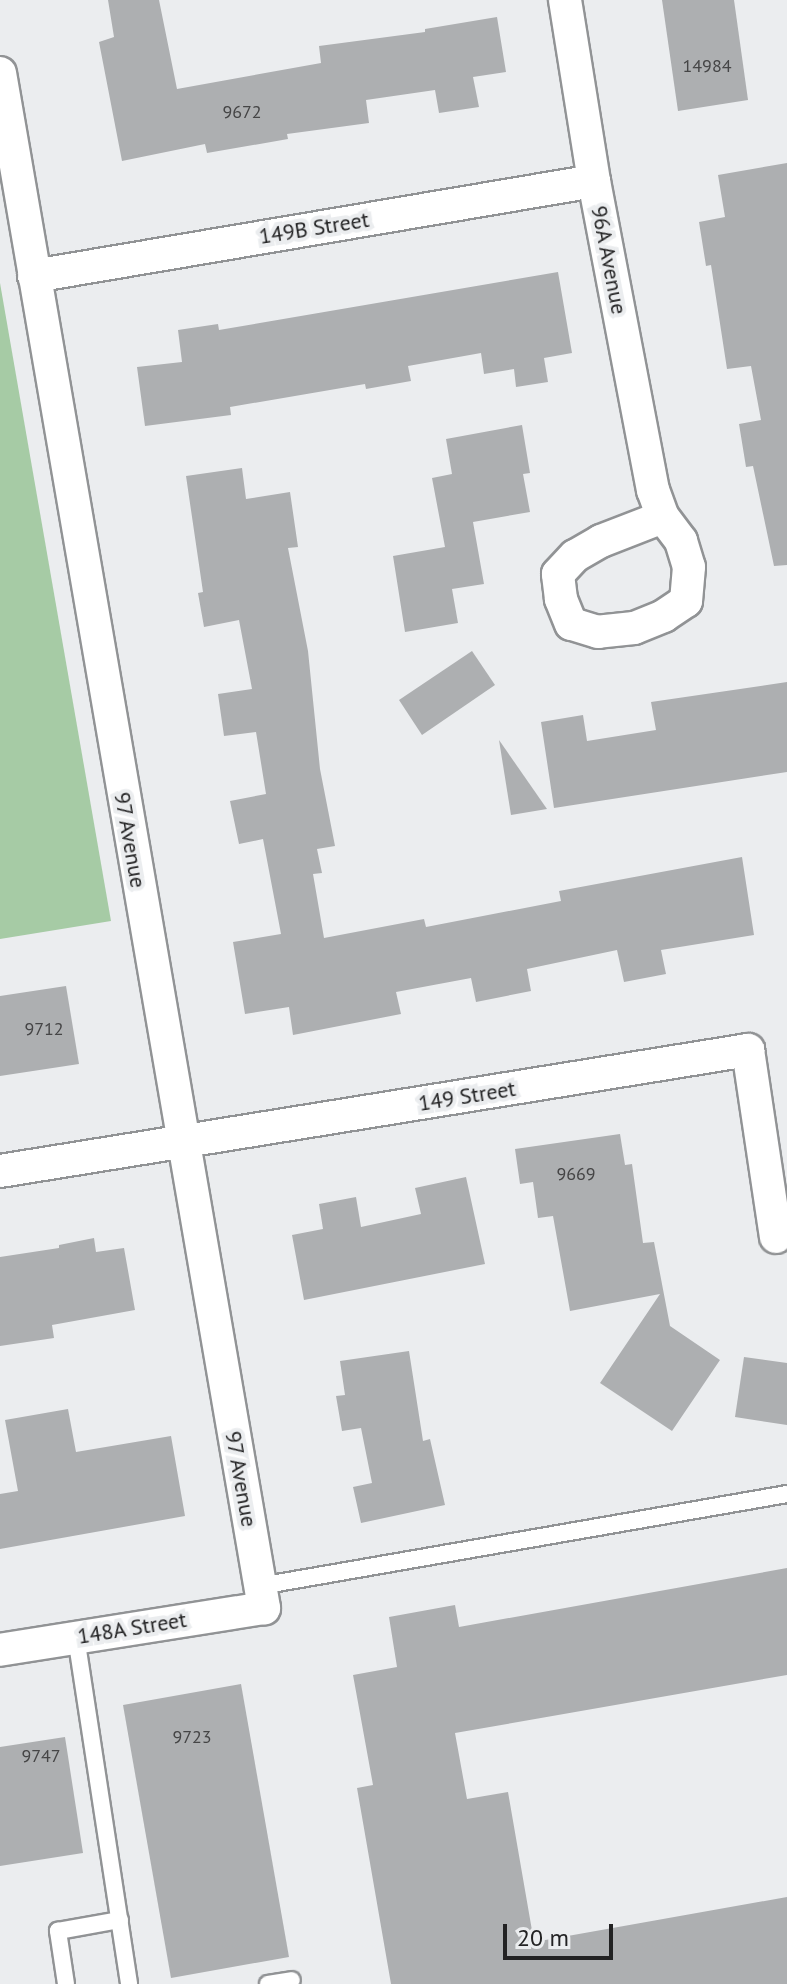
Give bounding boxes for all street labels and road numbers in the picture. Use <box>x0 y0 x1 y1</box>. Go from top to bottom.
street label: 96A Avenue <box>585 203 633 317</box>
street label: 149B Street <box>257 206 371 250</box>
street label: 97 Avenue <box>108 789 152 891</box>
street label: 149 Street <box>417 1075 517 1117</box>
street label: 97 Avenue <box>219 1428 263 1530</box>
street label: 148A Street <box>75 1606 189 1650</box>

